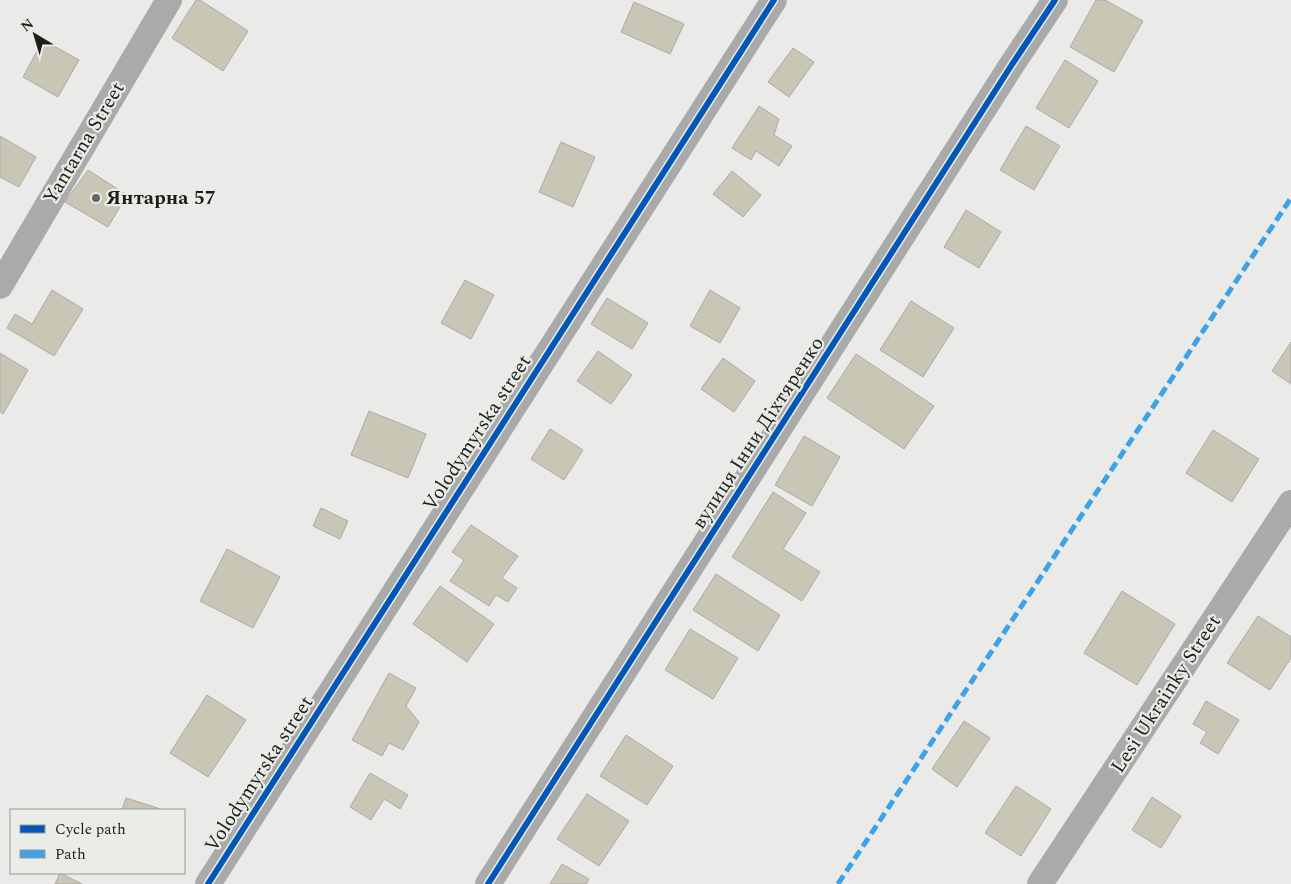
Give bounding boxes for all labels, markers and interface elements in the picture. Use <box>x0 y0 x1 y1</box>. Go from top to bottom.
north arrow <box>10 10 60 60</box>
text: N <box>16 13 38 37</box>
street label: Yantarna Street <box>36 76 132 210</box>
place label: Янтарна 57 <box>106 183 216 213</box>
marker: Янтарна 57 <box>90 192 102 204</box>
street label: вулиця Інни Діхтяренко <box>684 331 832 535</box>
street label: Volodymyrska street <box>415 349 539 517</box>
street label: Lesi Ukrainky Street <box>1103 609 1229 779</box>
street label: Volodymyrska street <box>197 690 321 858</box>
legend <box>10 809 185 874</box>
text: Cycle path <box>55 818 126 841</box>
text: Path <box>55 843 86 866</box>

